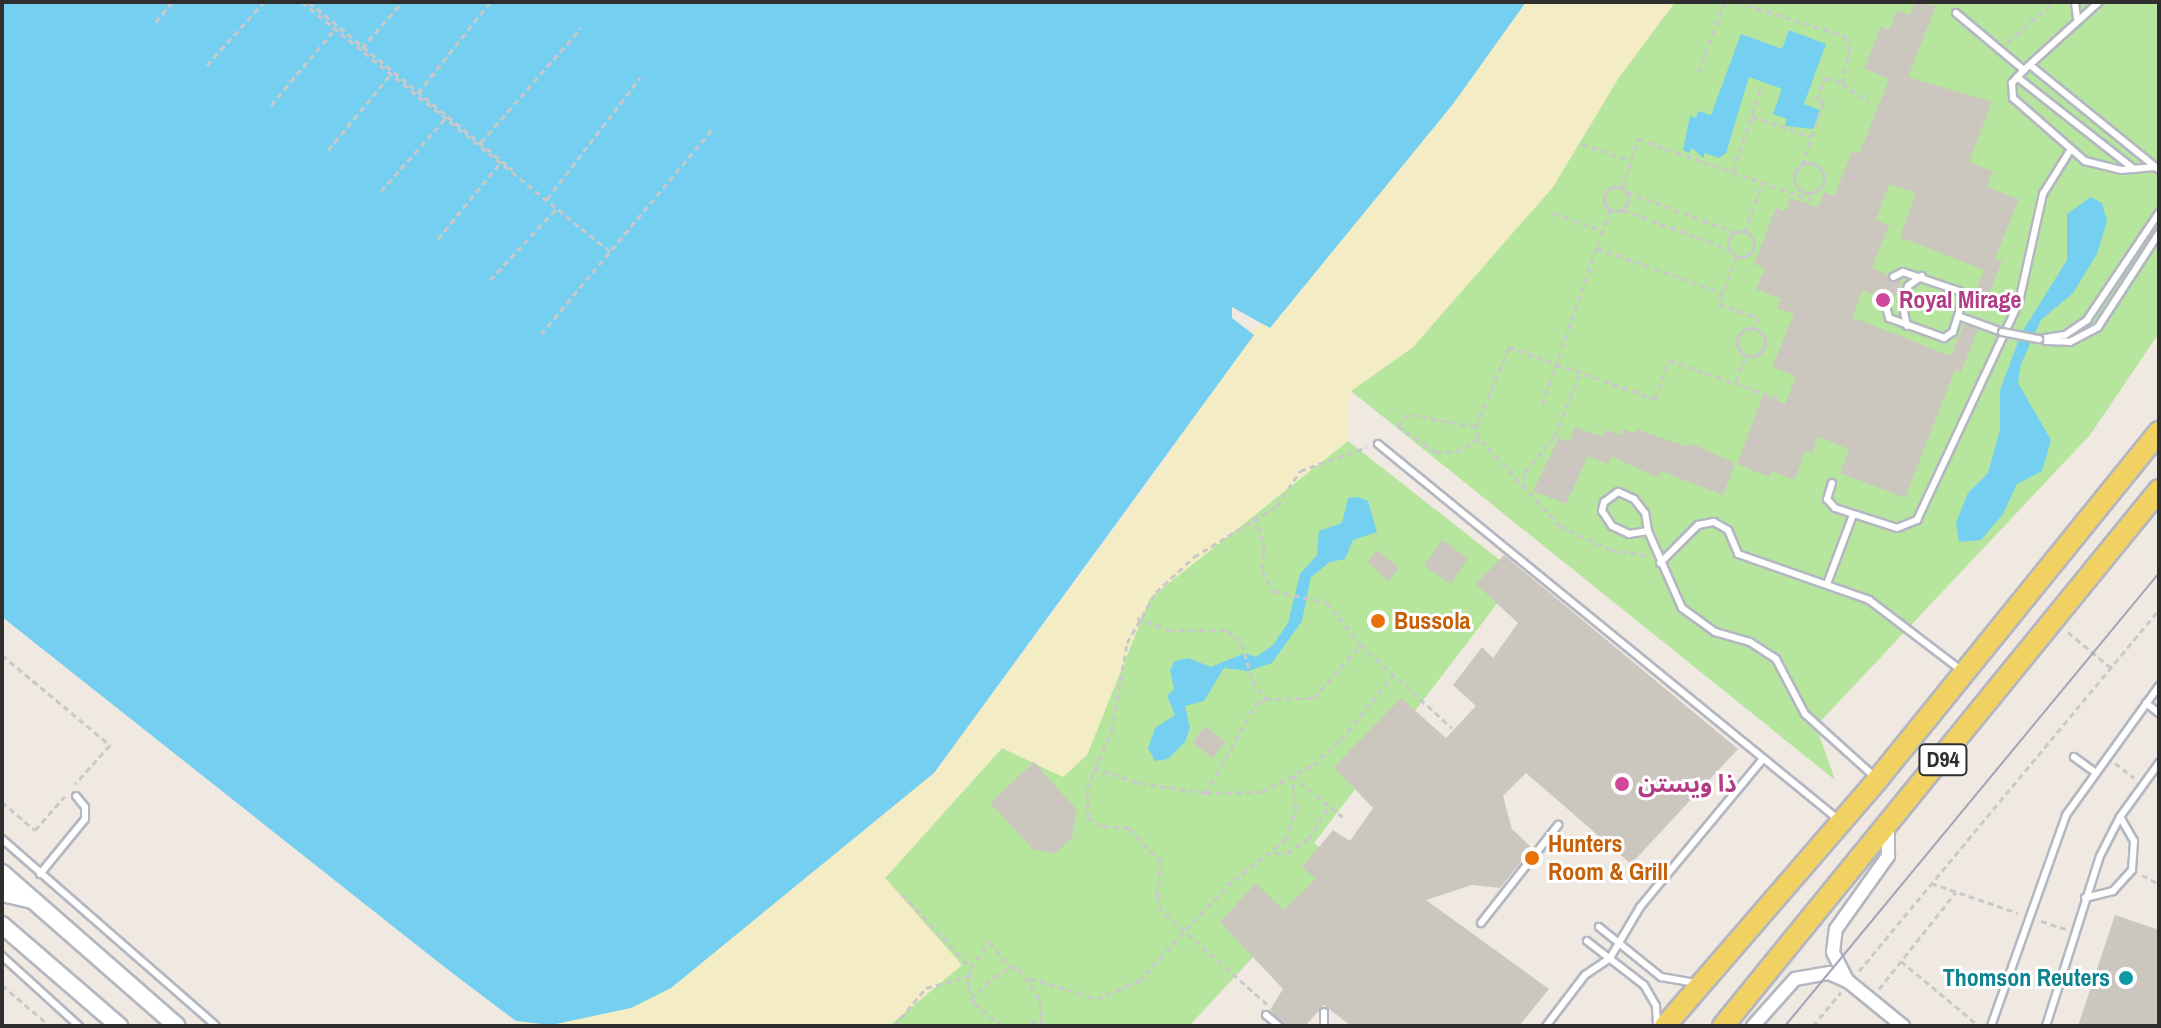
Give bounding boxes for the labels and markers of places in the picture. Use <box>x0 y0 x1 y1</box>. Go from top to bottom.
place label: Royal Mirage <box>1899 286 2021 314</box>
marker: Royal Mirage <box>1874 291 1892 309</box>
place label: Bussola <box>1394 607 1471 635</box>
marker: Bussola <box>1369 612 1387 630</box>
place label: ذا ويستن <box>1638 770 1737 798</box>
marker: ذا ويستن <box>1613 775 1631 793</box>
place label: Hunters Room & Grill <box>1548 830 1668 886</box>
marker: Hunters Room & Grill <box>1523 849 1541 867</box>
place label: Thomson Reuters <box>1943 964 2110 992</box>
marker: Thomson Reuters <box>2117 969 2135 987</box>

